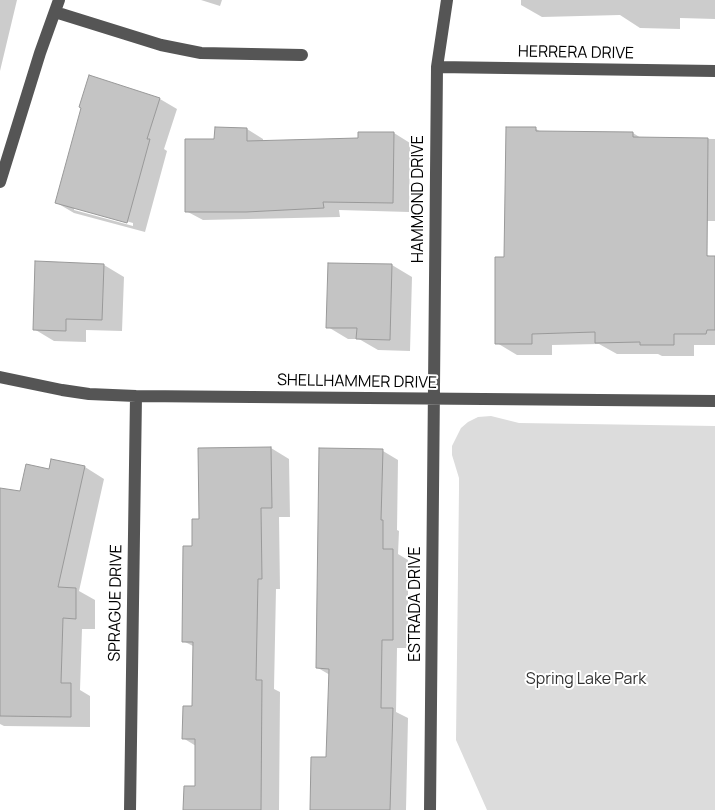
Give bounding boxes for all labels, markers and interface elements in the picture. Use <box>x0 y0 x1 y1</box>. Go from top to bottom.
street label: HERRERA DRIVE <box>518 42 634 64</box>
street label: HAMMOND DRIVE <box>409 135 429 263</box>
street label: SHELLHAMMER DRIVE <box>277 371 437 393</box>
street label: SPRAGUE DRIVE <box>105 544 127 662</box>
street label: ESTRADA DRIVE <box>406 546 426 662</box>
park label: Spring Lake Park <box>526 670 646 690</box>

